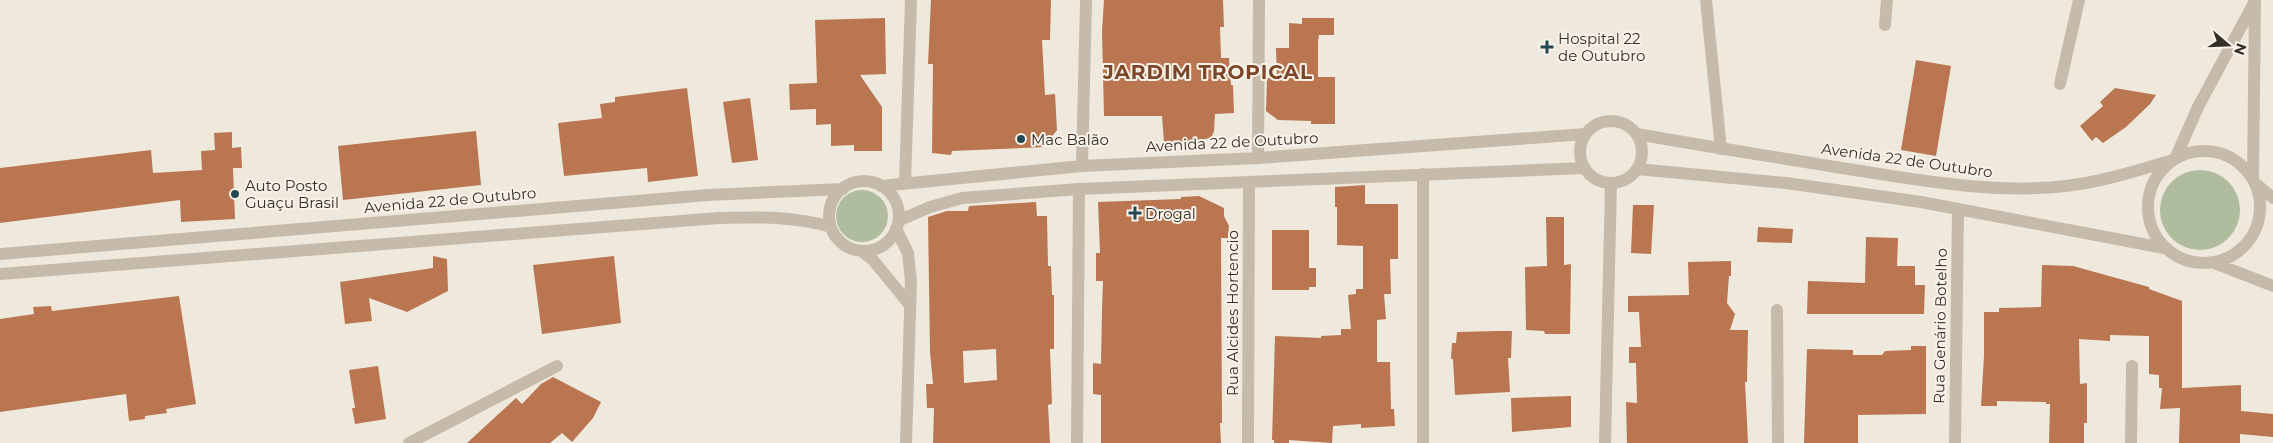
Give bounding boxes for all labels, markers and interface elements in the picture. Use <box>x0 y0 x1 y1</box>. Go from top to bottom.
north arrow <box>2203 20 2253 70</box>
place label: Hospital 22 de Outubro <box>1558 29 1645 65</box>
marker: Hospital 22 de Outubro <box>1540 40 1554 54</box>
text: N <box>2230 41 2251 58</box>
district label: JARDIM TROPICAL <box>1102 60 1313 84</box>
street label: Avenida 22 de Outubro <box>1145 128 1319 156</box>
place label: Mac Balão <box>1031 130 1109 149</box>
marker: Mac Balão <box>1015 133 1027 145</box>
street label: Avenida 22 de Outubro <box>1820 139 1994 181</box>
place label: Auto Posto Guaçu Brasil <box>245 176 339 212</box>
street label: Avenida 22 de Outubro <box>363 183 537 217</box>
marker: Auto Posto Guaçu Brasil <box>229 188 241 200</box>
place label: Drogal <box>1145 204 1196 223</box>
marker: Drogal <box>1129 207 1141 219</box>
street label: Rua Alcides Hortencio <box>1223 230 1242 396</box>
street label: Rua Genário Botelho <box>1929 248 1951 404</box>

